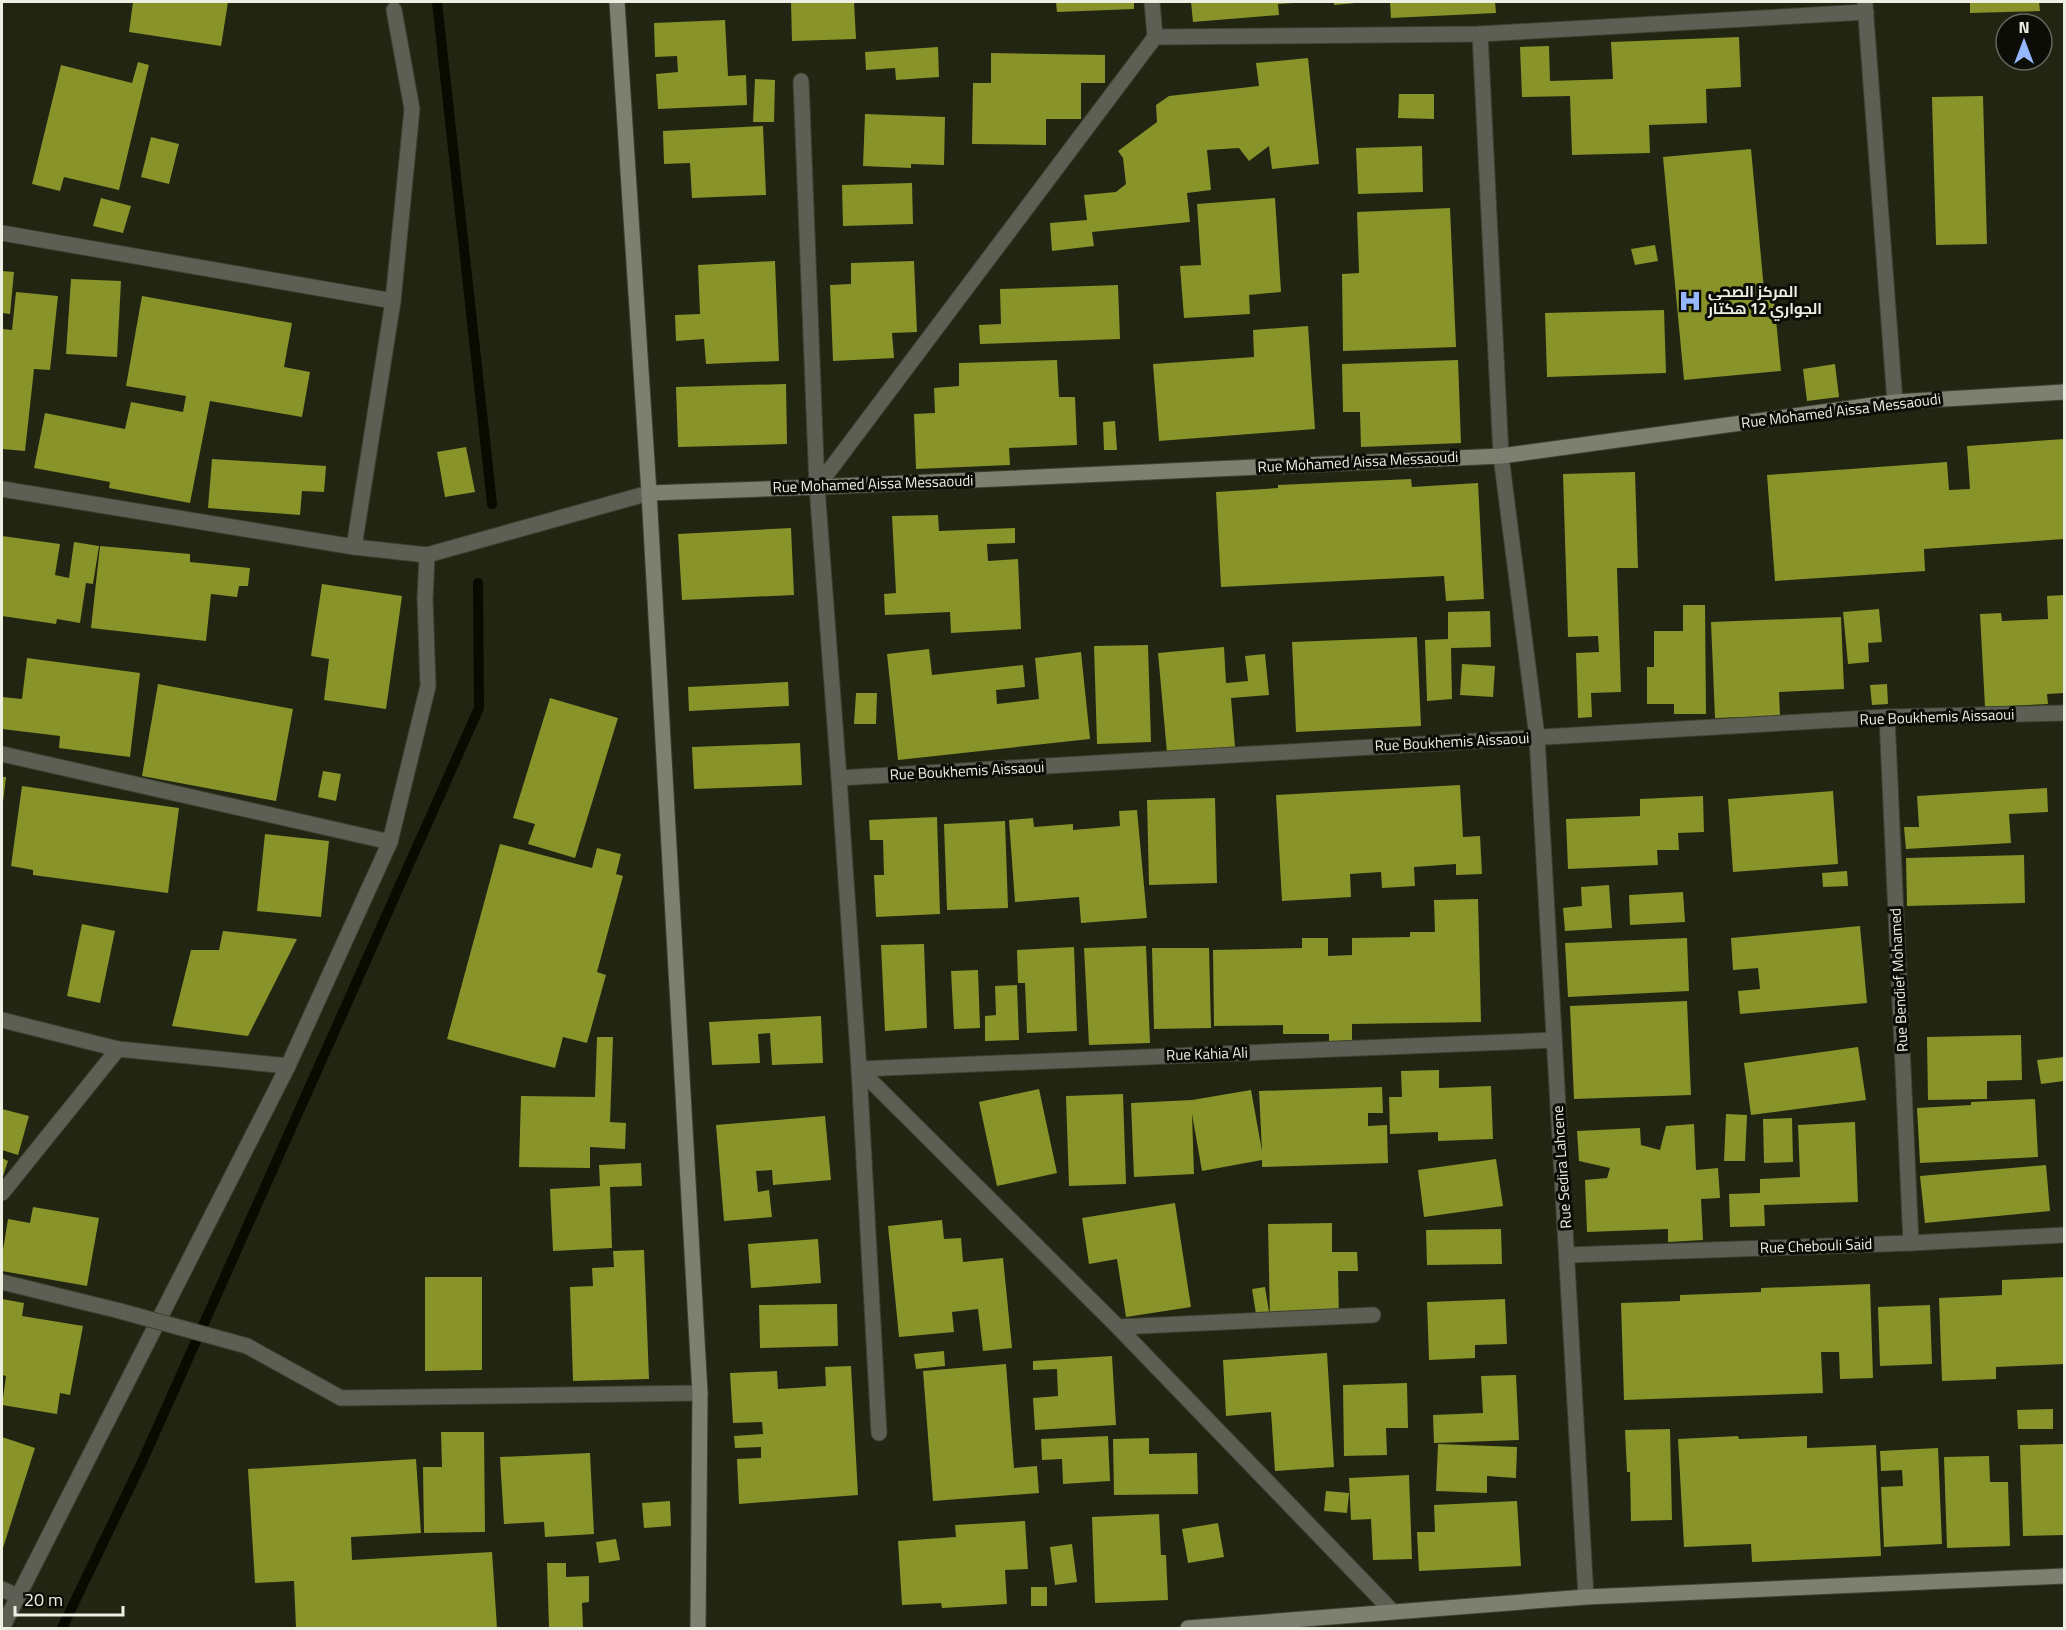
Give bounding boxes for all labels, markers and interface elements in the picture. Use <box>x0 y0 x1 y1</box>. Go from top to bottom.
north arrow <box>1994 12 2054 72</box>
text: N <box>2018 15 2030 39</box>
place label: المركز الصحي الجواري 12 هكتار <box>1707 280 1822 321</box>
hospital icon: المركز الصحي الجواري 12 هكتار <box>1677 288 1703 314</box>
street label: Rue Mohamed Aissa Messaoudi <box>1740 387 1942 434</box>
street label: Rue Mohamed Aissa Messaoudi <box>1257 445 1459 478</box>
street label: Rue Mohamed Aissa Messaoudi <box>772 468 974 499</box>
street label: Rue Boukhemis Aissaoui <box>1859 702 2015 731</box>
street label: Rue Boukhemis Aissaoui <box>1374 726 1530 757</box>
street label: Rue Boukhemis Aissaoui <box>889 755 1045 786</box>
street label: Rue Bendief Mohamed <box>1883 908 1914 1053</box>
street label: Rue Kahia Ali <box>1166 1041 1248 1066</box>
street label: Rue Sedira Lahcene <box>1546 1105 1577 1229</box>
street label: Rue Chebouli Said <box>1759 1232 1873 1259</box>
scale bar <box>15 1579 123 1617</box>
text: 20 m <box>24 1586 63 1613</box>

